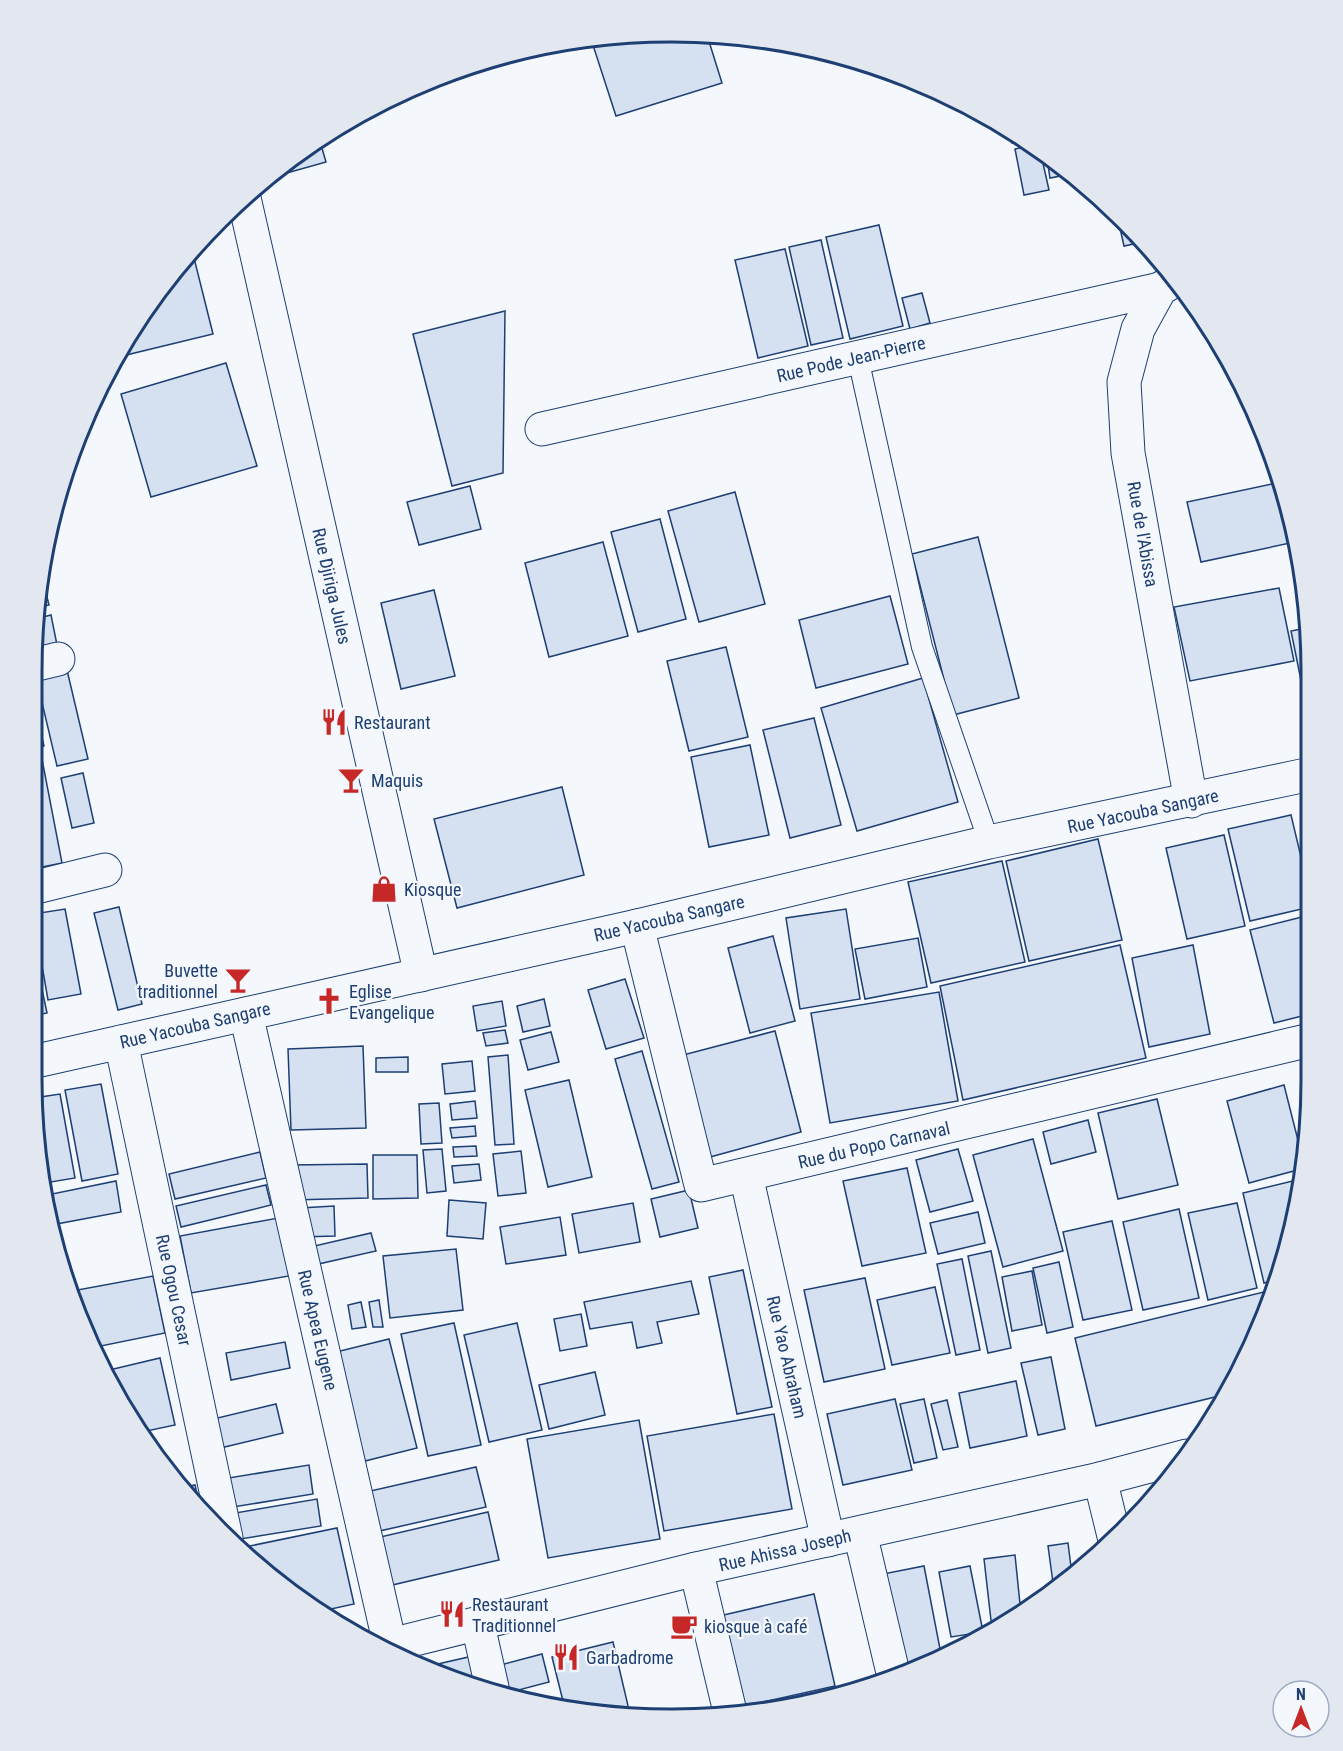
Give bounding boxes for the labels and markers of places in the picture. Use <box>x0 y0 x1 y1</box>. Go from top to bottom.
restaurant icon: Restaurant <box>319 707 349 737</box>
place label: Restaurant <box>354 712 431 733</box>
bar icon: Maquis <box>336 765 366 795</box>
place label: Maquis <box>371 770 423 791</box>
shop icon: Kiosque <box>369 874 399 904</box>
place label: Kiosque <box>404 879 461 900</box>
place label: Buvette traditionnel <box>137 960 218 1002</box>
bar icon: Buvette traditionnel <box>223 965 253 995</box>
place label: Eglise Evangelique <box>349 981 434 1023</box>
church icon: Eglise Evangelique <box>314 986 344 1016</box>
place label: Restaurant Traditionnel <box>472 1594 556 1636</box>
restaurant icon: Restaurant Traditionnel <box>437 1599 467 1629</box>
cafe icon: kiosque à café <box>669 1611 699 1641</box>
place label: kiosque à café <box>704 1616 807 1637</box>
restaurant icon: Garbadrome <box>551 1642 581 1672</box>
place label: Garbadrome <box>586 1647 674 1668</box>

